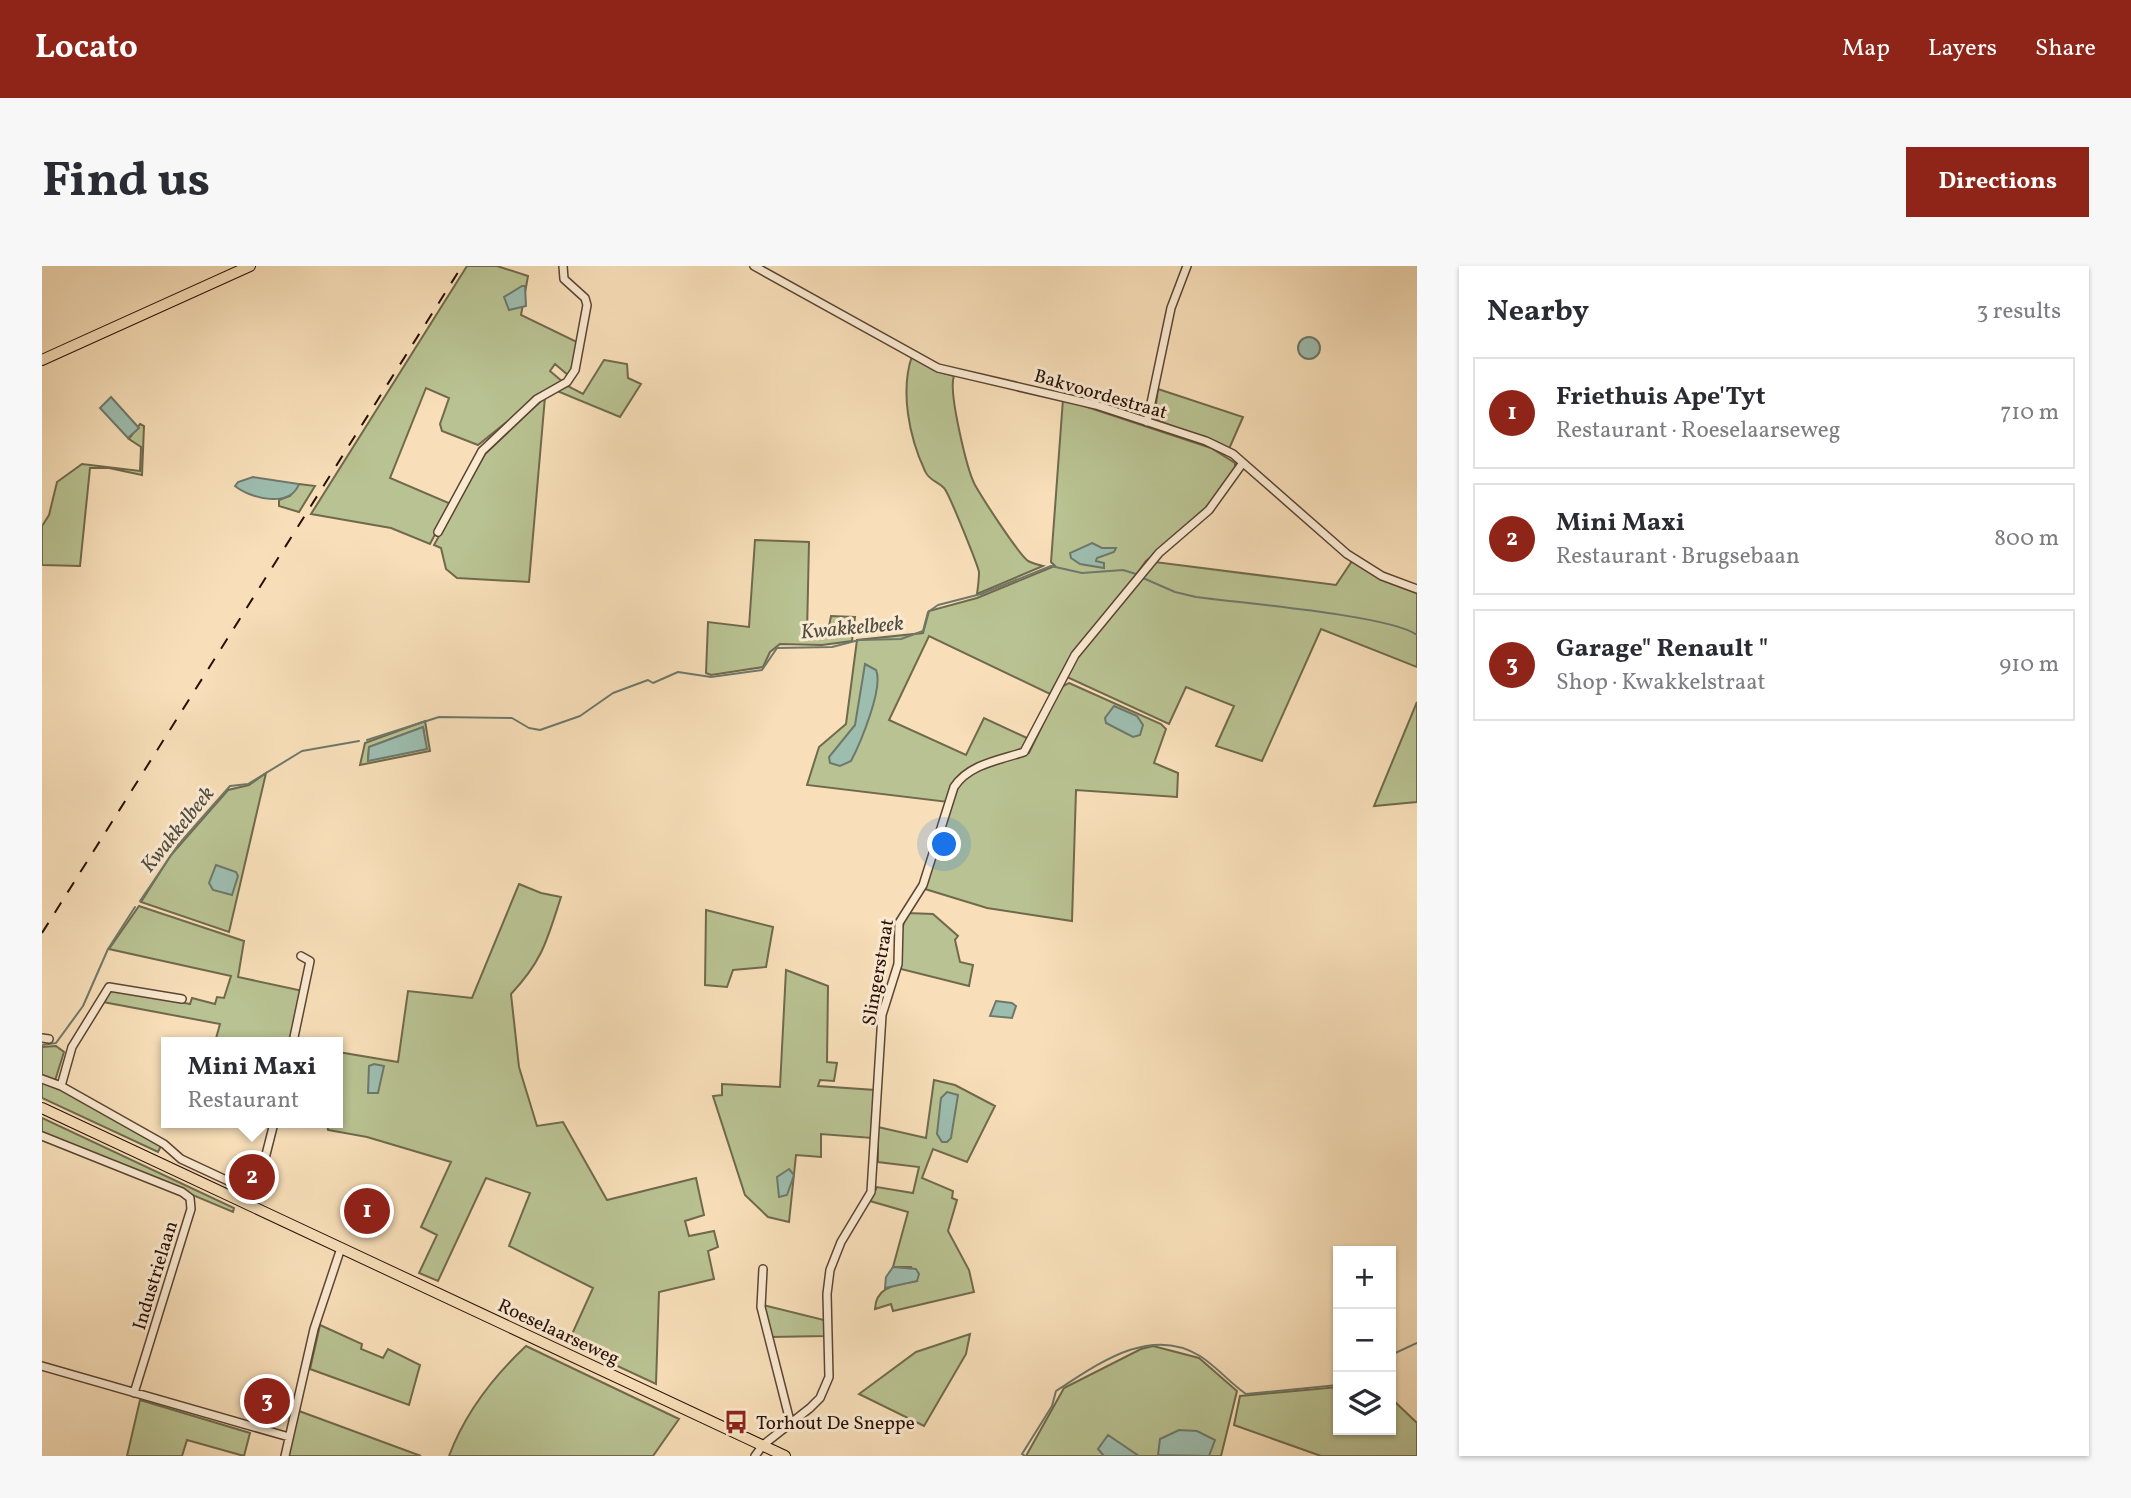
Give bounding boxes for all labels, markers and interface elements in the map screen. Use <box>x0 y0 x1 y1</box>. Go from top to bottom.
text: Locato <box>35 26 138 72</box>
text: Map <box>1842 32 1890 66</box>
text: Layers <box>1928 32 1997 66</box>
text: Share <box>2035 32 2096 66</box>
button: Directions <box>1906 147 2089 217</box>
text: Find us <box>42 148 210 217</box>
text: Nearby <box>1487 291 1589 333</box>
text: 3 results <box>1976 296 2061 328</box>
street label: Bakvoordestraat <box>1031 363 1170 426</box>
text: Friethuis Ape'Tyt <box>1556 379 1765 415</box>
text: 1 <box>1507 397 1517 429</box>
text: 710 m <box>2000 397 2059 429</box>
text: Restaurant · Roeselaarseweg <box>1556 415 1840 447</box>
text: Mini Maxi <box>1556 505 1685 541</box>
text: 2 <box>1506 523 1518 555</box>
text: 800 m <box>1994 523 2059 555</box>
text: Restaurant · Brugsebaan <box>1556 541 1800 573</box>
water label: Kwakkelbeek <box>799 610 905 647</box>
text: Garage" Renault " <box>1556 631 1768 667</box>
text: 3 <box>1506 649 1518 681</box>
text: 910 m <box>1999 649 2059 681</box>
text: Shop · Kwakkelstraat <box>1556 667 1765 699</box>
water label: Kwakkelbeek <box>134 780 222 879</box>
your location <box>927 827 961 861</box>
street label: Slingerstraat <box>857 917 901 1028</box>
popup <box>161 1037 343 1128</box>
text: Mini Maxi <box>188 1049 316 1085</box>
text: Restaurant <box>188 1085 299 1117</box>
pin: 2 <box>229 1151 275 1203</box>
pin: 1 <box>344 1185 390 1237</box>
street label: Industrielaan <box>127 1218 185 1333</box>
map controls <box>1333 1246 1396 1435</box>
button: + <box>1333 1246 1396 1309</box>
street label: Roeselaarseweg <box>493 1293 623 1372</box>
button: − <box>1333 1309 1396 1372</box>
button: layers <box>1333 1372 1396 1435</box>
pin: 3 <box>244 1375 290 1427</box>
bus stop icon: Torhout De Sneppe <box>722 1408 750 1436</box>
place label: Torhout De Sneppe <box>756 1411 915 1437</box>

